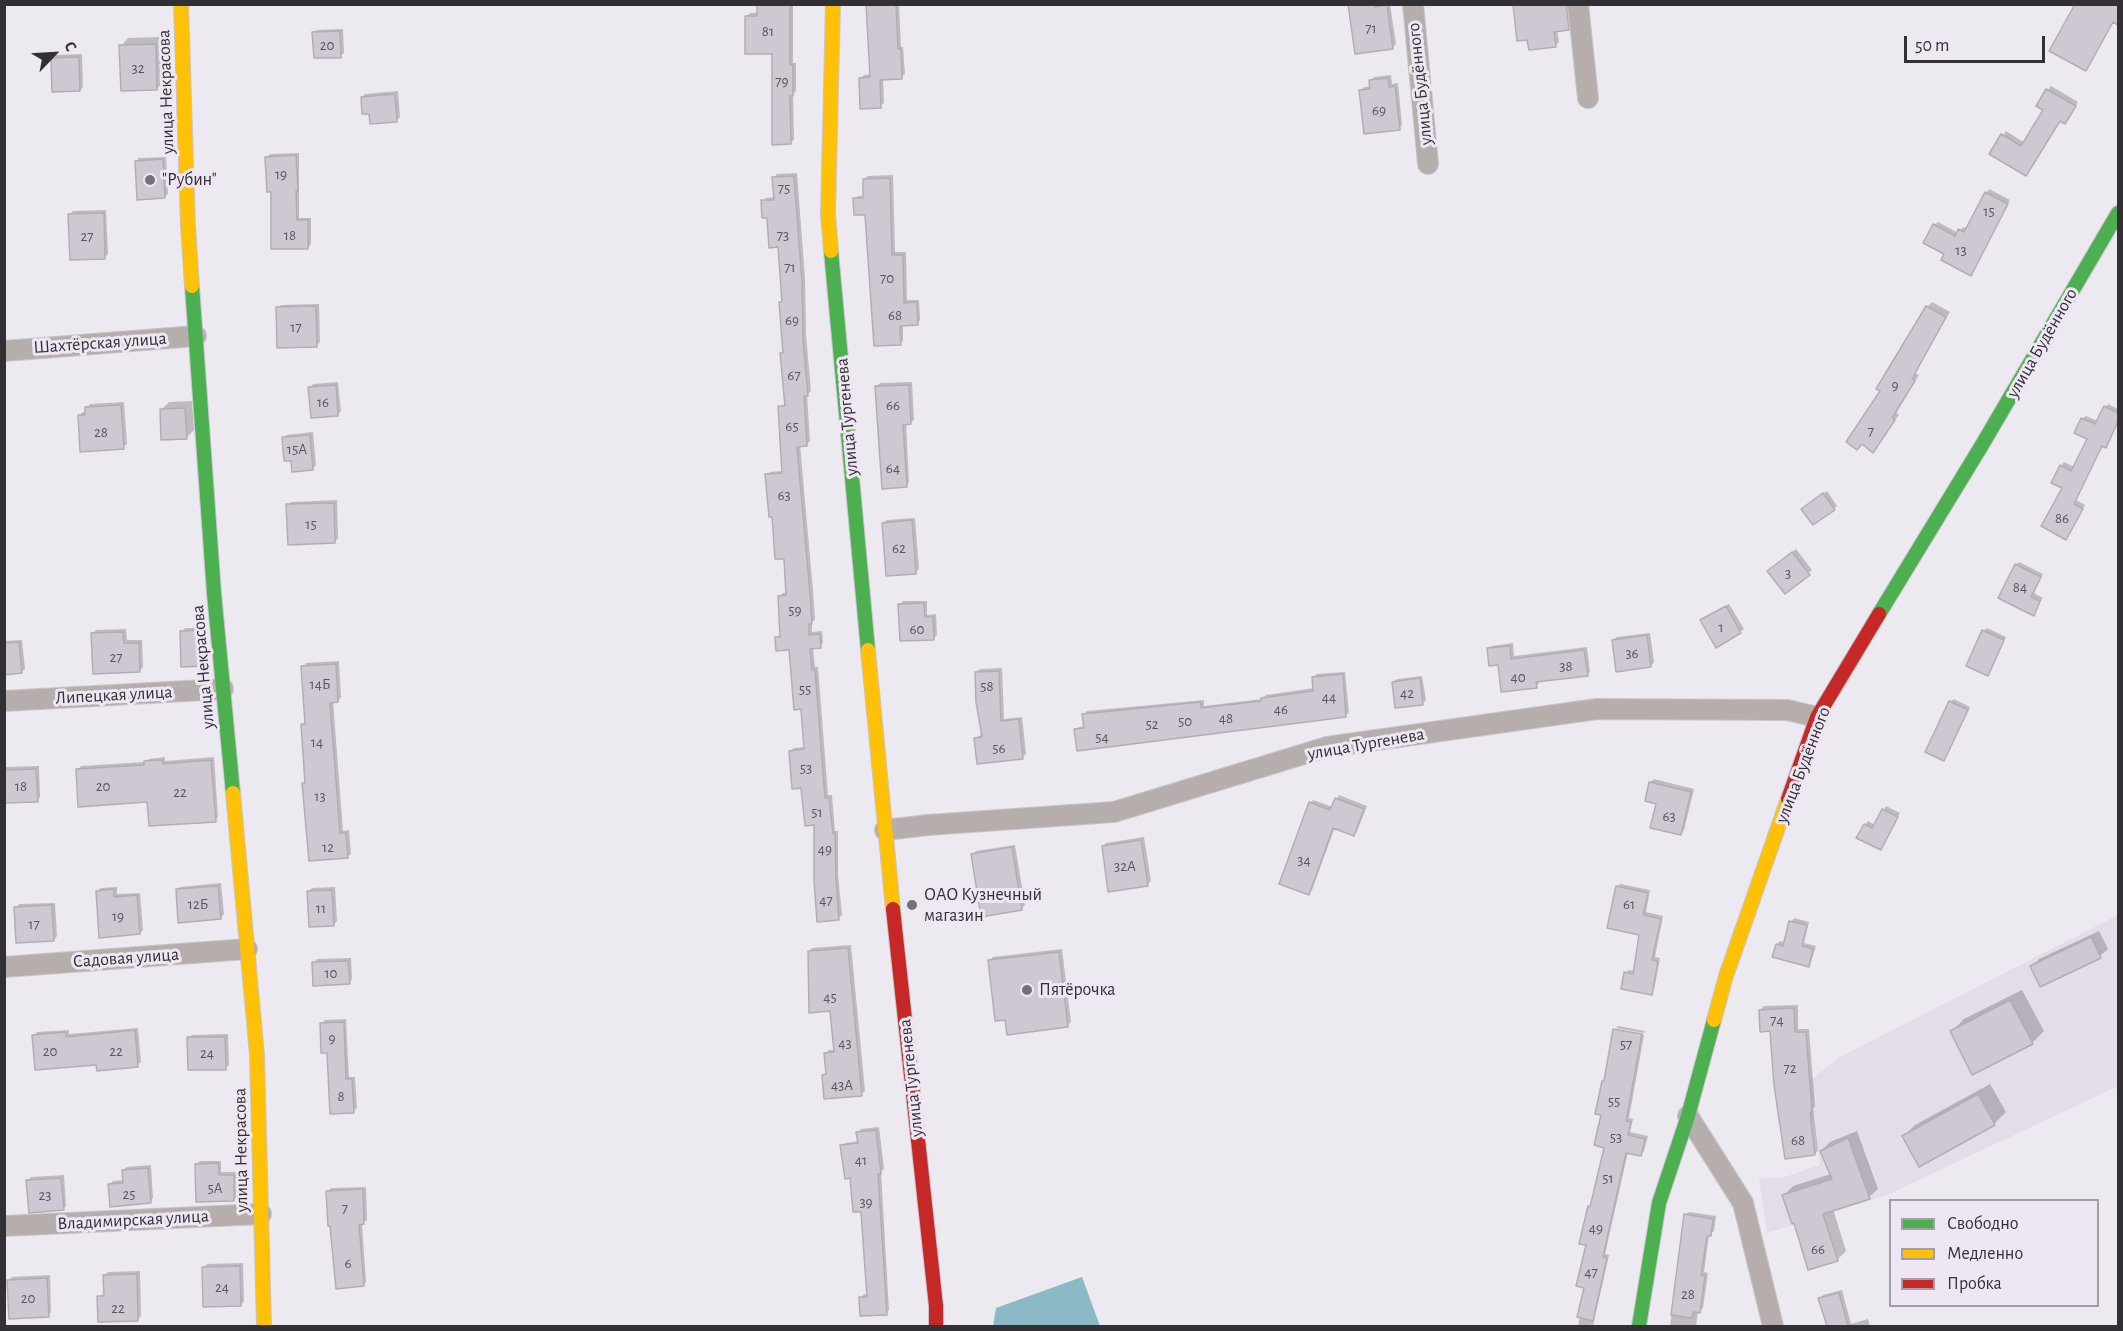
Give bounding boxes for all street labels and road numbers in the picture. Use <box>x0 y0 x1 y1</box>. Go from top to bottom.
street label: улица Будённого <box>1403 22 1437 146</box>
street label: улица Некрасова <box>153 29 179 155</box>
street label: улица Будённого <box>2002 284 2082 402</box>
street label: Шахтёрская улица <box>33 328 167 358</box>
street label: улица Тургенева <box>831 357 863 477</box>
street label: улица Некрасова <box>187 604 219 730</box>
street label: Липецкая улица <box>55 681 173 709</box>
street label: улица Будённого <box>1771 704 1835 826</box>
street label: улица Тургенева <box>1306 723 1426 765</box>
street label: Садовая улица <box>72 944 180 972</box>
street label: улица Тургенева <box>894 1018 928 1138</box>
street label: улица Некрасова <box>229 1088 253 1212</box>
street label: Владимирская улица <box>57 1205 209 1235</box>

